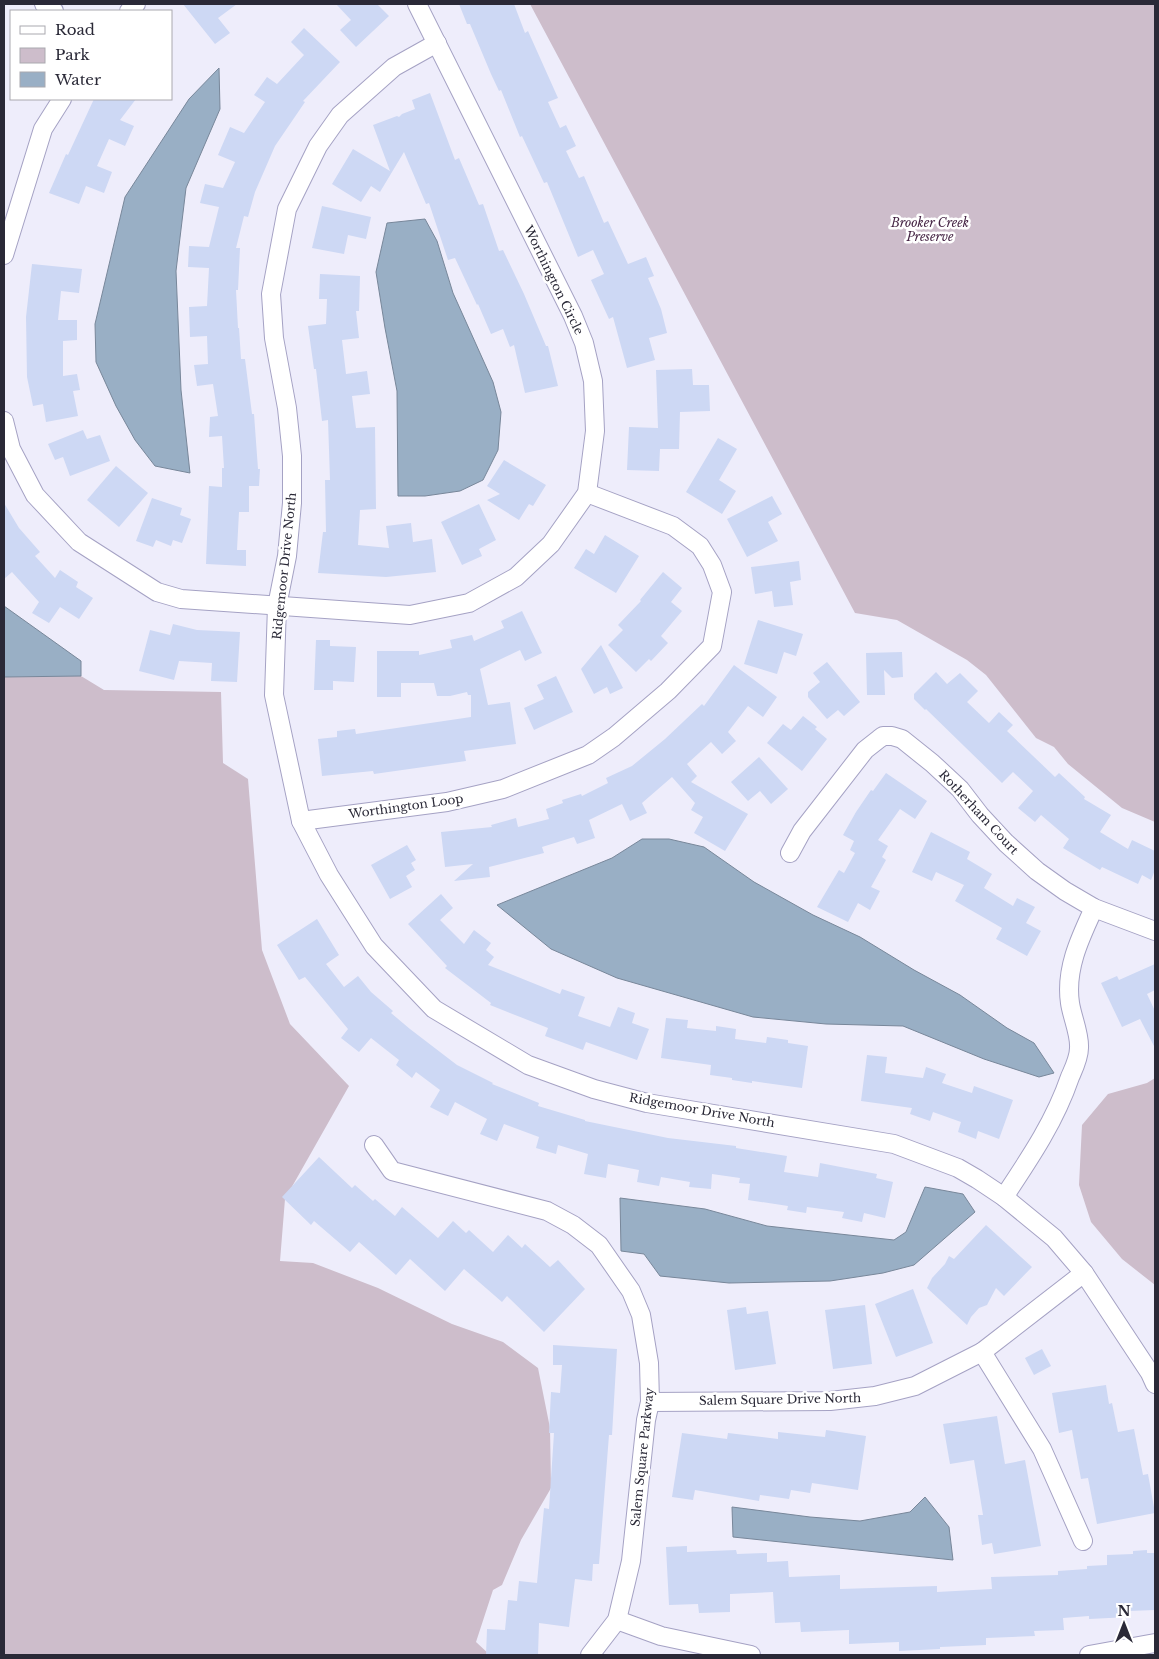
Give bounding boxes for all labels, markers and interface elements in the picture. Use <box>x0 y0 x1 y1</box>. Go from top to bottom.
legend <box>10 10 172 100</box>
text: Road <box>55 20 95 39</box>
text: Park <box>55 45 91 64</box>
text: Water <box>54 70 102 89</box>
park label: Brooker Creek Preserve <box>890 215 969 244</box>
street label: Worthington Circle <box>521 222 587 337</box>
street label: Ridgemoor Drive North <box>269 492 299 640</box>
street label: Rotherham Court <box>936 767 1022 858</box>
street label: Worthington Loop <box>347 791 464 822</box>
street label: Ridgemoor Drive North <box>628 1090 776 1130</box>
street label: Salem Square Parkway <box>627 1386 657 1527</box>
street label: Salem Square Drive North <box>699 1390 861 1408</box>
north arrow <box>1099 1599 1149 1649</box>
text: N <box>1117 1602 1131 1620</box>

